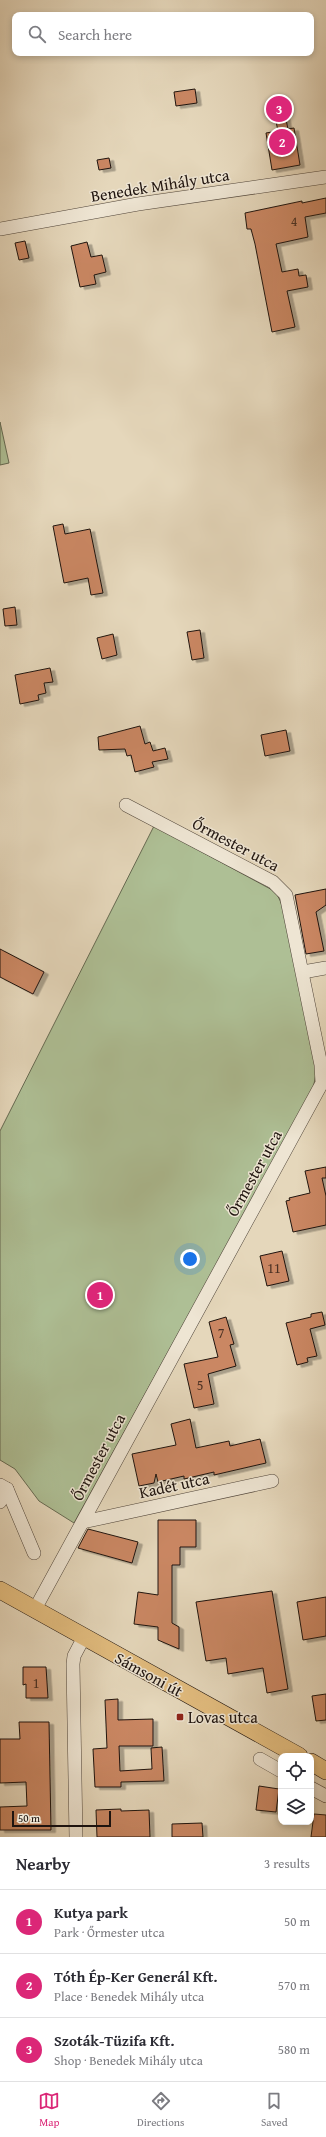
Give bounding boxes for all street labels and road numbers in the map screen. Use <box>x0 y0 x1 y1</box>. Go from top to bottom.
street label: Benedek Mihály utca <box>89 162 231 208</box>
street label: Őrmester utca <box>188 811 284 877</box>
street label: Őrmester utca <box>220 1125 288 1221</box>
street label: Őrmester utca <box>65 1409 131 1505</box>
street label: Kadét utca <box>137 1466 212 1504</box>
street label: Sámsoni út <box>111 1646 188 1703</box>

